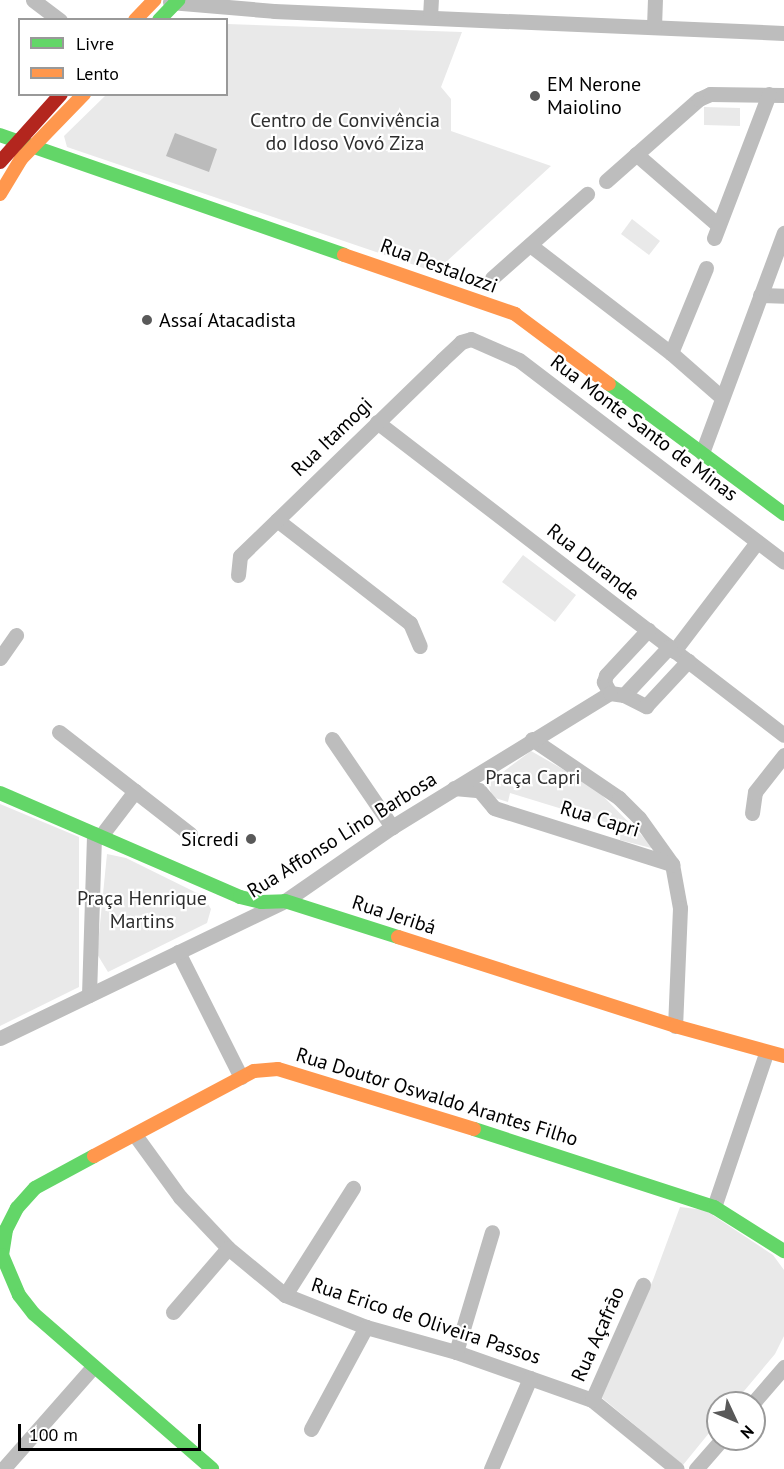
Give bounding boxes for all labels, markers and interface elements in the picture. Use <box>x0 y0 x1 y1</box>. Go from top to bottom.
legend <box>18 18 228 96</box>
text: Livre <box>76 32 114 55</box>
text: Lento <box>76 62 119 85</box>
place label: EM Nerone Maiolino <box>547 72 641 119</box>
marker: EM Nerone Maiolino <box>528 89 542 103</box>
park label: Centro de Convivência do Idoso Vovó Ziza <box>250 108 440 155</box>
street label: Rua Pestalozzi <box>377 234 501 298</box>
place label: Assaí Atacadista <box>159 308 296 332</box>
marker: Assaí Atacadista <box>140 313 154 327</box>
street label: Rua Monte Santo de Minas <box>546 350 742 506</box>
street label: Rua Itamogi <box>287 392 377 482</box>
street label: Rua Durande <box>542 519 644 605</box>
park label: Praça Capri <box>485 765 581 789</box>
street label: Rua Affonso Lino Barbosa <box>243 767 441 903</box>
street label: Rua Capri <box>557 796 643 842</box>
place label: Sicredi <box>181 827 239 851</box>
marker: Sicredi <box>244 832 258 846</box>
park label: Praça Henrique Martins <box>77 887 207 934</box>
street label: Rua Jeribá <box>349 890 439 940</box>
street label: Rua Doutor Oswaldo Arantes Filho <box>293 1043 581 1151</box>
street label: Rua Erico de Oliveira Passos <box>308 1273 544 1369</box>
street label: Rua Açafrão <box>566 1283 630 1385</box>
north arrow <box>706 1391 766 1451</box>
scale bar <box>21 1412 204 1450</box>
text: N <box>737 1421 758 1443</box>
text: 100 m <box>29 1423 78 1446</box>

